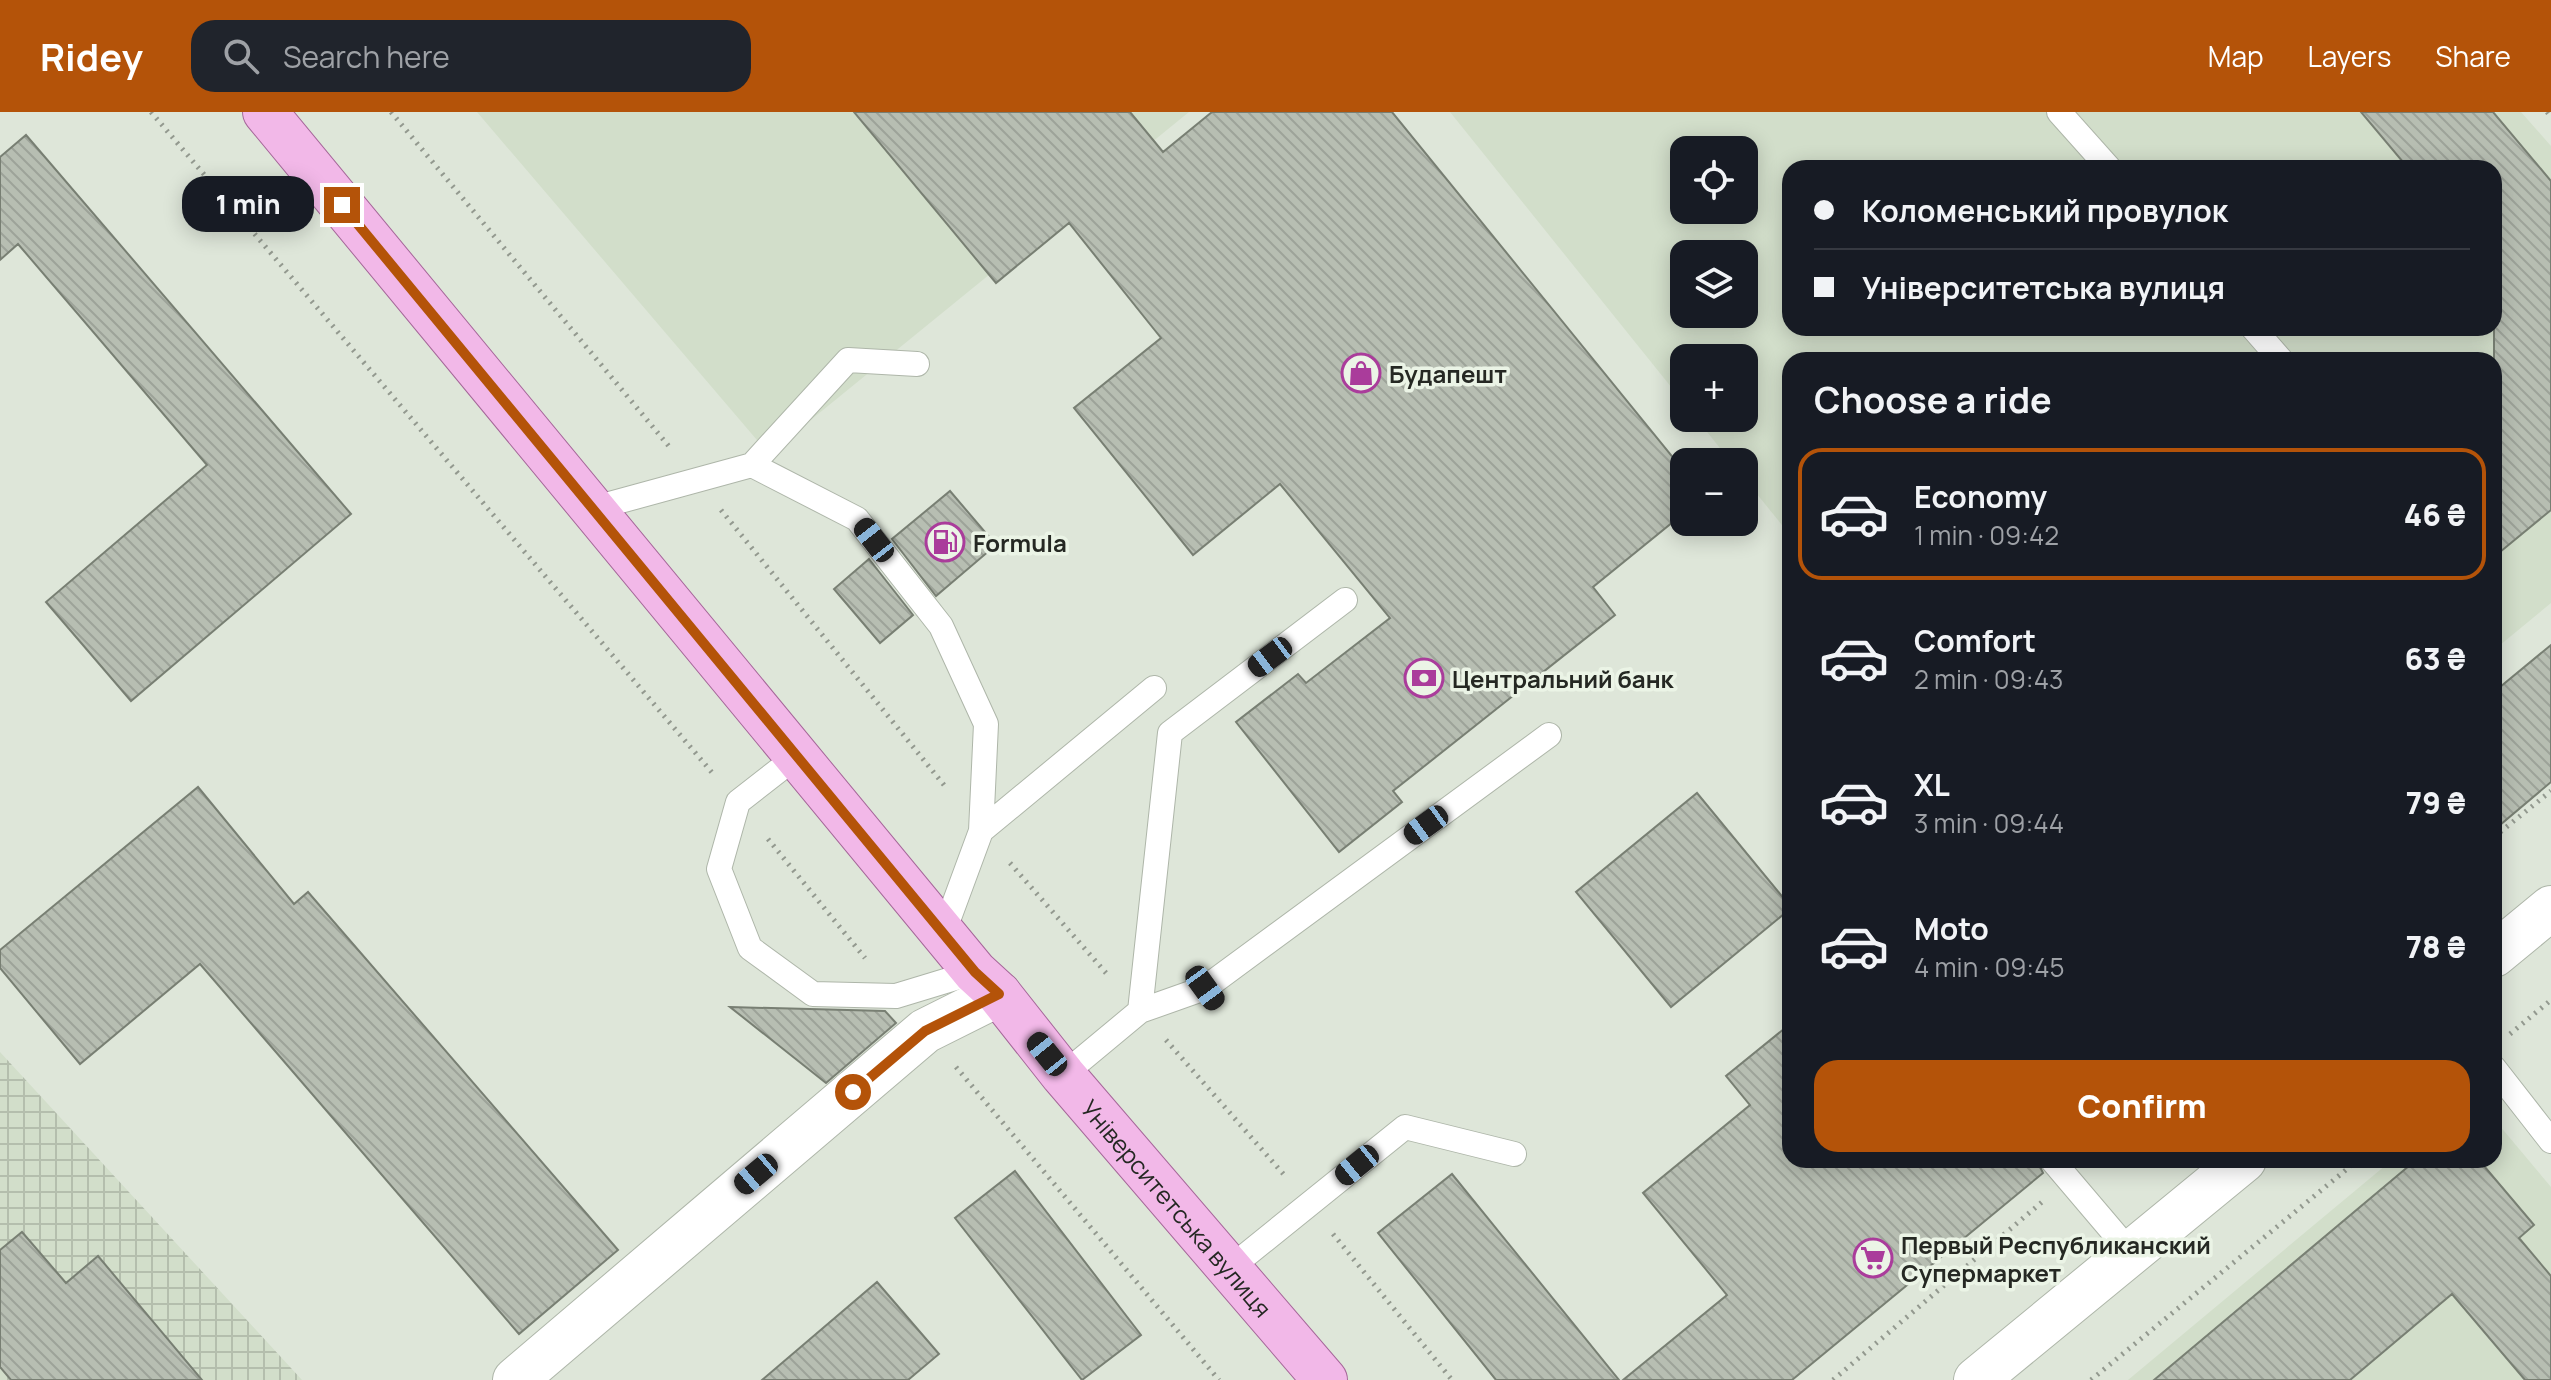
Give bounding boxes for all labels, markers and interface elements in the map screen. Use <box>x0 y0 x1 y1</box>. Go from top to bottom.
search box <box>191 20 751 92</box>
text: Ridey <box>40 30 143 82</box>
icon: search <box>219 34 263 78</box>
text: Search here <box>283 36 450 77</box>
text: Map <box>2208 37 2264 75</box>
text: Layers <box>2308 37 2391 75</box>
text: Share <box>2435 37 2511 75</box>
map controls <box>1670 136 1758 536</box>
button: locate <box>1670 136 1758 224</box>
callout: 1 min <box>182 177 314 233</box>
text: 1 min <box>215 186 281 222</box>
route end <box>324 187 360 223</box>
text: Коломенський провулок <box>1862 190 2228 231</box>
button: layers <box>1670 240 1758 328</box>
text: Університетська вулиця <box>1862 267 2225 308</box>
button: + <box>1670 344 1758 432</box>
shop icon: Будапешт <box>1340 352 1382 394</box>
place label: Будапешт <box>1389 357 1507 390</box>
text: Choose a ride <box>1814 375 2052 424</box>
button: − <box>1670 448 1758 536</box>
text: Economy <box>1914 476 2047 517</box>
icon: car <box>1818 478 1890 550</box>
text: 46 ₴ <box>2404 494 2466 535</box>
car <box>850 514 898 566</box>
text: 1 min · 09:42 <box>1914 517 2059 553</box>
fuel station icon: Formula <box>924 521 966 563</box>
place label: Formula <box>973 526 1067 559</box>
text: Comfort <box>1914 620 2036 661</box>
icon: car <box>1818 622 1890 694</box>
car <box>1244 633 1296 681</box>
text: 63 ₴ <box>2404 638 2466 679</box>
bank icon: Центральний банк <box>1403 657 1445 699</box>
text: 2 min · 09:43 <box>1914 661 2063 697</box>
place label: Центральний банк <box>1452 662 1675 695</box>
text: XL <box>1914 764 1950 805</box>
icon: car <box>1818 766 1890 838</box>
text: 79 ₴ <box>2406 782 2466 823</box>
car <box>1400 801 1452 849</box>
text: 3 min · 09:44 <box>1914 805 2064 841</box>
text: Moto <box>1914 908 1989 949</box>
icon: car <box>1818 910 1890 982</box>
text: 78 ₴ <box>2406 926 2466 967</box>
text: 4 min · 09:45 <box>1914 949 2065 985</box>
car <box>1181 962 1229 1014</box>
car <box>1023 1028 1071 1080</box>
button: Confirm <box>1814 1060 2470 1152</box>
route start <box>835 1074 871 1110</box>
street label: Університетська вулиця <box>1074 1092 1280 1324</box>
car <box>1331 1141 1383 1189</box>
car <box>730 1149 782 1199</box>
place label: Первый Республиканский Супермаркет <box>1901 1228 2211 1289</box>
supermarket icon: Первый Республиканский Супермаркет <box>1852 1237 1894 1279</box>

